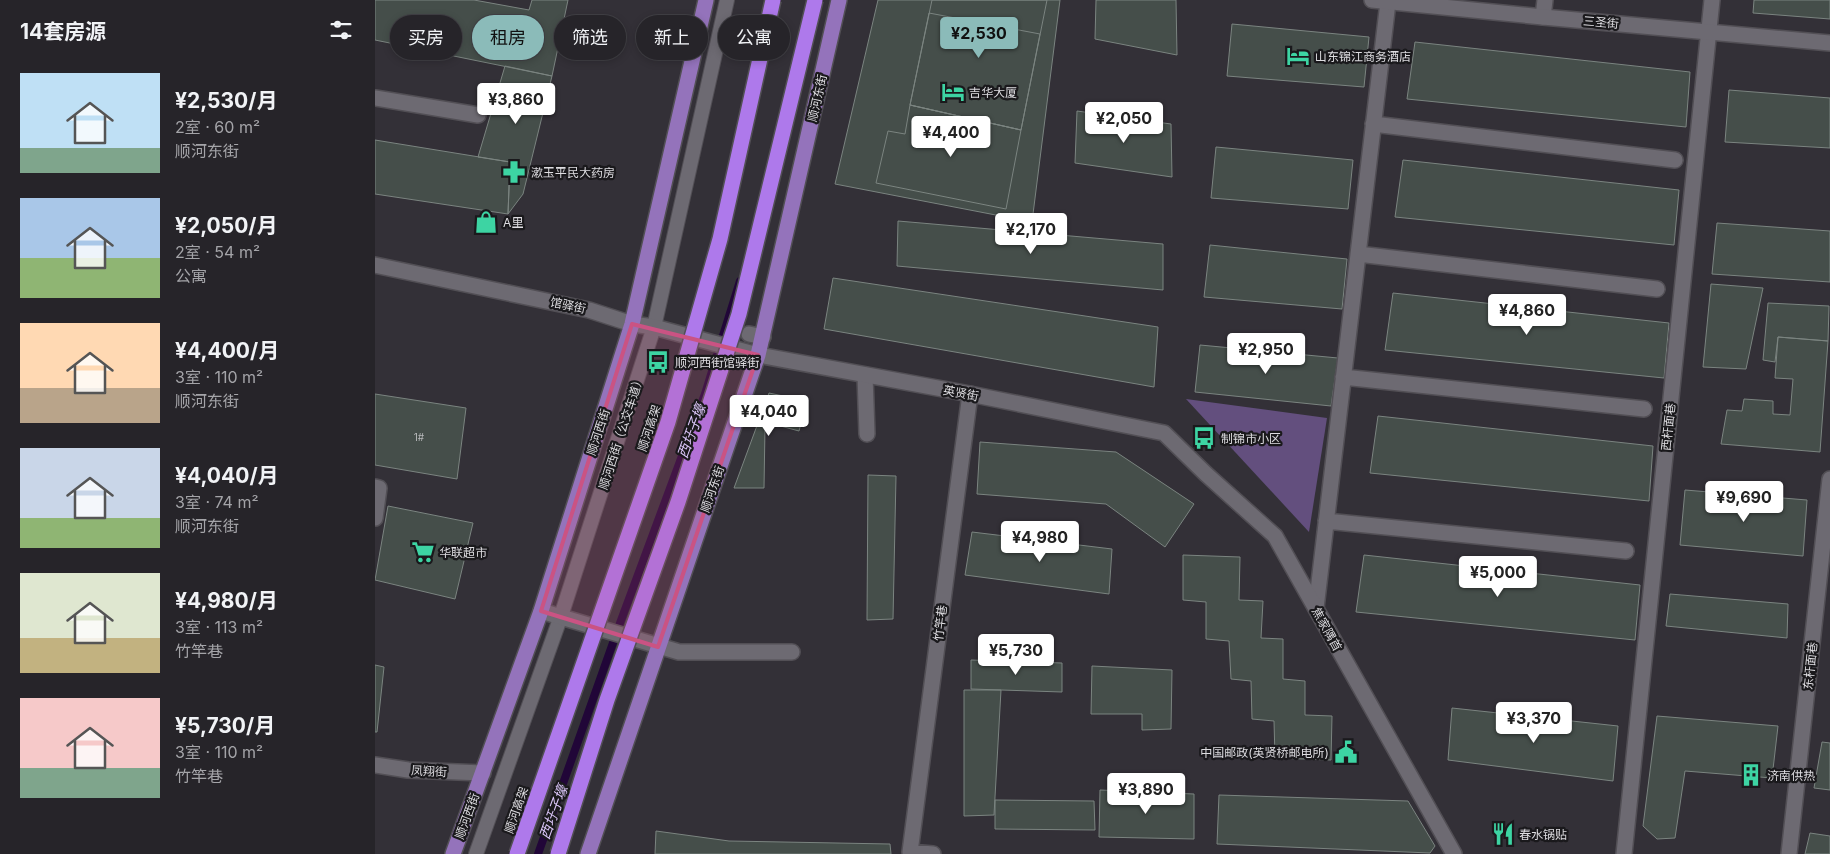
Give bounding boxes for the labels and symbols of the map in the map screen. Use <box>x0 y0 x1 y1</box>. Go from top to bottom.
street label: 三圣街 <box>1582 13 1620 31</box>
pin: ¥2,530 <box>938 17 1020 59</box>
hotel icon: 山东锦江商务酒店 <box>1285 43 1311 69</box>
place label: 山东锦江商务酒店 <box>1315 49 1411 64</box>
street label: 顺河东街 <box>804 73 830 123</box>
hotel icon: 吉华大厦 <box>940 79 966 105</box>
pin: ¥3,860 <box>475 82 557 125</box>
place label: 吉华大厦 <box>969 85 1017 100</box>
pin: ¥2,050 <box>1083 102 1165 144</box>
pin: ¥4,400 <box>910 116 992 158</box>
pharmacy icon: 漱玉平民大药房 <box>501 159 527 185</box>
place label: 漱玉平民大药房 <box>531 165 615 180</box>
shop icon: A里 <box>473 209 499 235</box>
pin: ¥2,170 <box>990 212 1072 255</box>
place label: A里 <box>503 215 523 230</box>
street label: 馆驿街 <box>549 294 587 316</box>
pin: ¥4,860 <box>1486 294 1568 336</box>
pin: ¥2,950 <box>1225 332 1307 375</box>
bus stop icon: 顺河西街馆驿街 <box>645 349 671 375</box>
place label: 顺河西街馆驿街 <box>675 355 759 370</box>
street label: 顺河西街（公交车道） <box>595 373 647 491</box>
street label: 英贤街 <box>942 382 980 404</box>
pin: ¥4,040 <box>728 394 810 437</box>
water label: 西圩子壕 <box>673 399 710 460</box>
street label: 西杆面巷 <box>1658 402 1678 452</box>
street label: 顺河高架 <box>634 403 664 453</box>
street label: 顺河西街 <box>583 407 613 457</box>
bus stop icon: 制锦市小区 <box>1191 425 1217 451</box>
house number: 1# <box>414 431 425 443</box>
place label: 制锦市小区 <box>1221 431 1281 446</box>
street label: 顺河东街 <box>697 464 727 514</box>
pin: ¥9,690 <box>1703 480 1785 523</box>
pin: ¥4,980 <box>999 520 1081 563</box>
supermarket icon: 华联超市 <box>410 539 436 565</box>
place label: 华联超市 <box>439 545 487 560</box>
pin: ¥5,000 <box>1457 556 1539 598</box>
street label: 竹竿巷 <box>930 604 950 642</box>
street label: 焦家隅首 <box>1309 604 1345 654</box>
pin: ¥5,730 <box>975 634 1057 676</box>
street label: 东杆面巷 <box>1800 641 1820 691</box>
pin: ¥3,370 <box>1493 702 1575 744</box>
public building icon: 中国邮政(英贤桥邮电所) <box>1333 739 1359 765</box>
place label: 中国邮政(英贤桥邮电所) <box>1200 745 1329 760</box>
building icon: 济南供热 <box>1738 762 1764 788</box>
street label: 凤翔街 <box>411 763 447 779</box>
place label: 济南供热 <box>1767 768 1815 783</box>
pin: ¥3,890 <box>1105 772 1187 815</box>
water label: 西圩子壕 <box>535 780 572 841</box>
street label: 顺河高架 <box>501 785 531 835</box>
street label: 顺河西街 <box>452 791 482 841</box>
restaurant icon: 春水锅贴 <box>1490 821 1516 847</box>
place label: 春水锅贴 <box>1519 827 1567 842</box>

